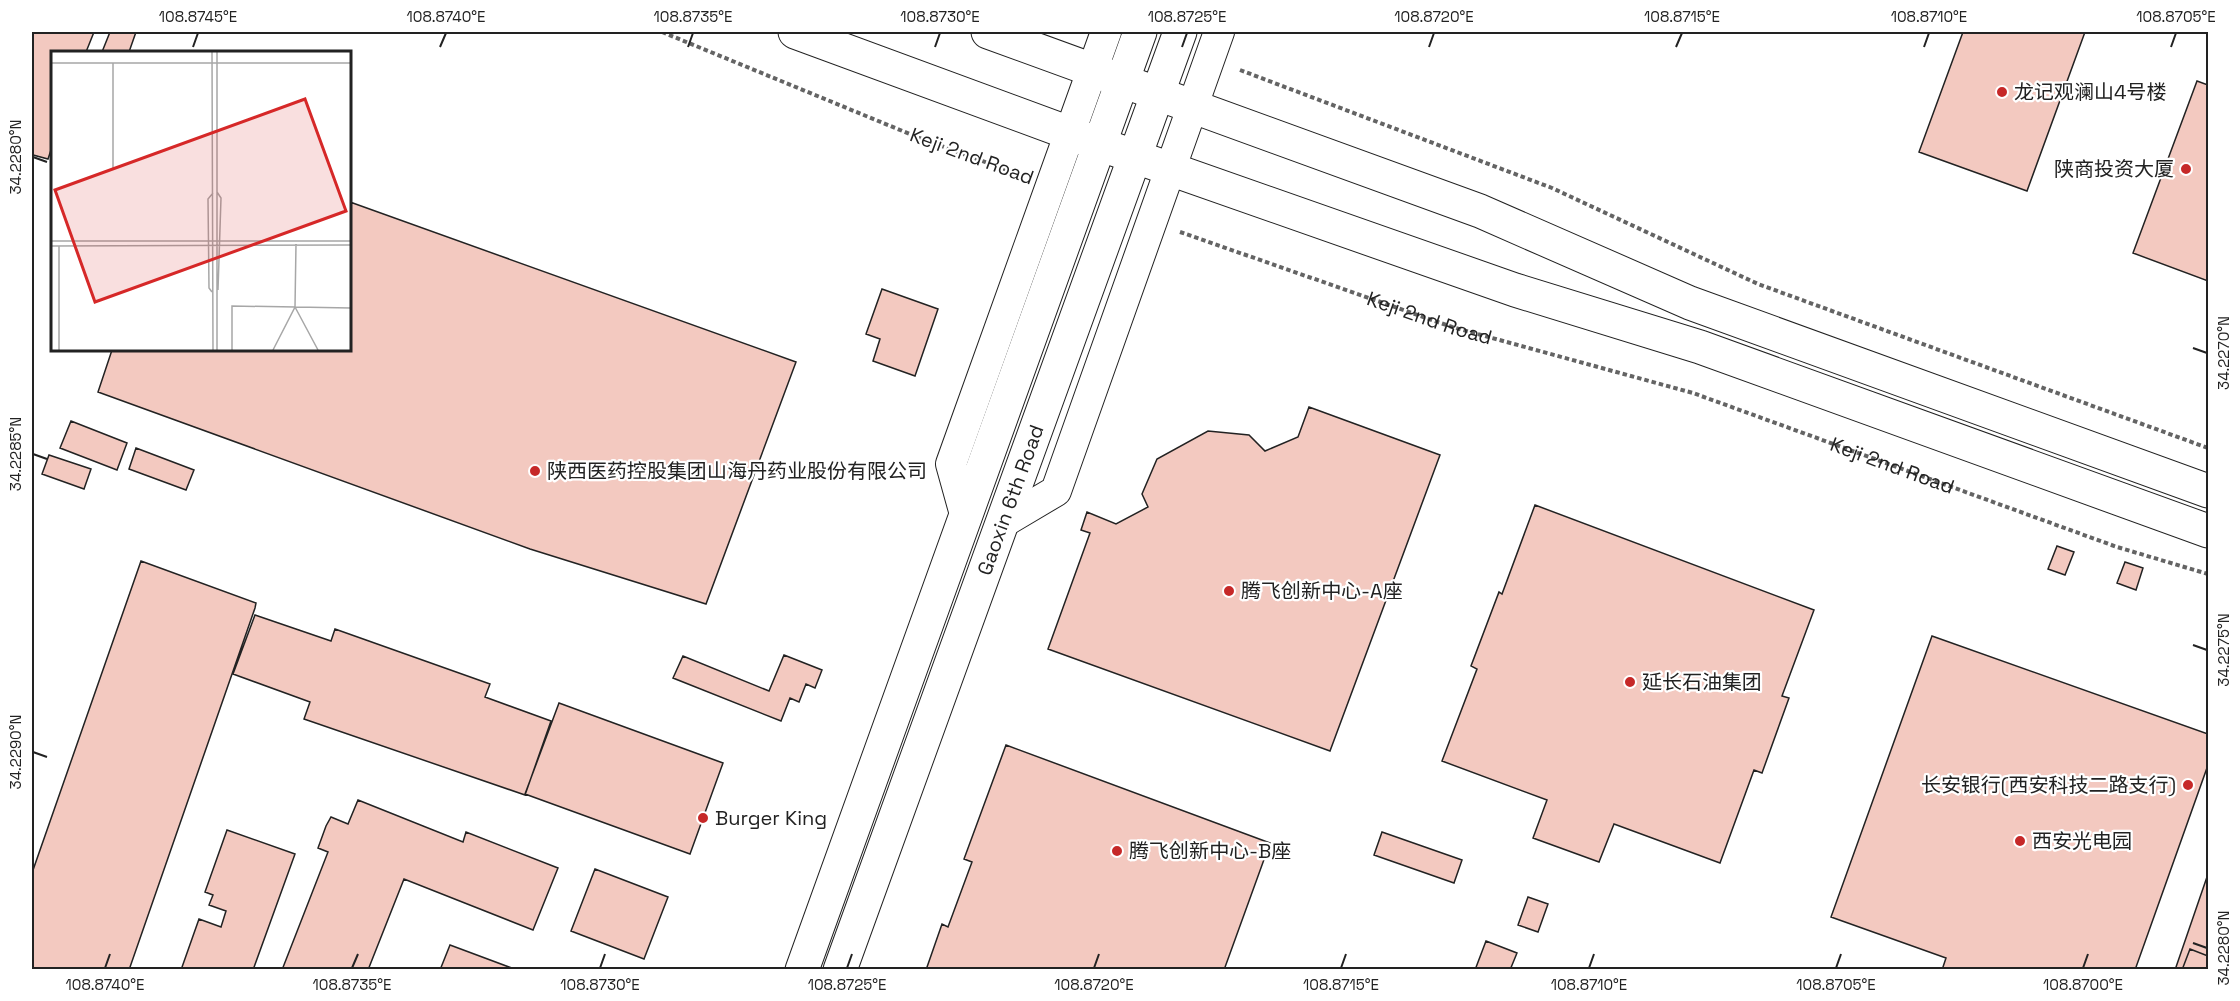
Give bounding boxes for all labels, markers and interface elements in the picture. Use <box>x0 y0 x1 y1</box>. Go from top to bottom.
text: 108.8745°E <box>159 7 237 26</box>
text: 108.8740°E <box>407 7 485 26</box>
text: 108.8735°E <box>654 7 732 26</box>
text: 108.8730°E <box>900 7 980 26</box>
text: 108.8725°E <box>1148 7 1226 26</box>
text: 108.8720°E <box>1394 7 1474 26</box>
text: 108.8715°E <box>1644 7 1720 26</box>
text: 108.8710°E <box>1891 7 1967 26</box>
text: 108.8705°E <box>2136 7 2216 26</box>
inset map <box>51 51 351 351</box>
place label: 龙记观澜山4号楼 <box>2014 79 2167 105</box>
marker: 龙记观澜山4号楼 <box>1995 85 2009 99</box>
text: 34.2280°N <box>6 120 25 194</box>
street label: Keji 2nd Road <box>906 122 1038 190</box>
place label: 陕商投资大厦 <box>2054 156 2174 182</box>
marker: 陕商投资大厦 <box>2179 162 2193 176</box>
street label: Keji 2nd Road <box>1364 285 1495 350</box>
text: 34.2270°N <box>2214 316 2233 390</box>
text: 34.2285°N <box>6 417 25 491</box>
street label: Gaoxin 6th Road <box>971 421 1050 579</box>
street label: Keji 2nd Road <box>1827 431 1958 500</box>
place label: 陕西医药控股集团山海丹药业股份有限公司 <box>547 458 927 484</box>
marker: 陕西医药控股集团山海丹药业股份有限公司 <box>528 464 542 478</box>
place label: 腾飞创新中心-A座 <box>1241 578 1403 604</box>
marker: 腾飞创新中心-A座 <box>1222 584 1236 598</box>
text: 34.2275°N <box>2214 613 2233 687</box>
place label: 延长石油集团 <box>1642 669 1762 695</box>
marker: 延长石油集团 <box>1623 675 1637 689</box>
text: 34.2290°N <box>6 715 25 789</box>
place label: 长安银行(西安科技二路支行) <box>1921 772 2176 798</box>
marker: 长安银行(西安科技二路支行) <box>2181 778 2195 792</box>
place label: Burger King <box>715 805 827 831</box>
marker: Burger King <box>696 811 710 825</box>
place label: 西安光电园 <box>2032 828 2132 854</box>
marker: 西安光电园 <box>2013 834 2027 848</box>
place label: 腾飞创新中心-B座 <box>1129 838 1291 864</box>
marker: 腾飞创新中心-B座 <box>1110 844 1124 858</box>
text: 34.2280°N <box>2214 911 2233 985</box>
text: 108.8740°E <box>66 975 144 994</box>
text: 108.8735°E <box>313 975 391 994</box>
text: 108.8730°E <box>560 975 640 994</box>
text: 108.8725°E <box>808 975 886 994</box>
text: 108.8720°E <box>1054 975 1134 994</box>
text: 108.8715°E <box>1303 975 1379 994</box>
text: 108.8710°E <box>1551 975 1627 994</box>
text: 108.8705°E <box>1796 975 1876 994</box>
text: 108.8700°E <box>2043 975 2123 994</box>

